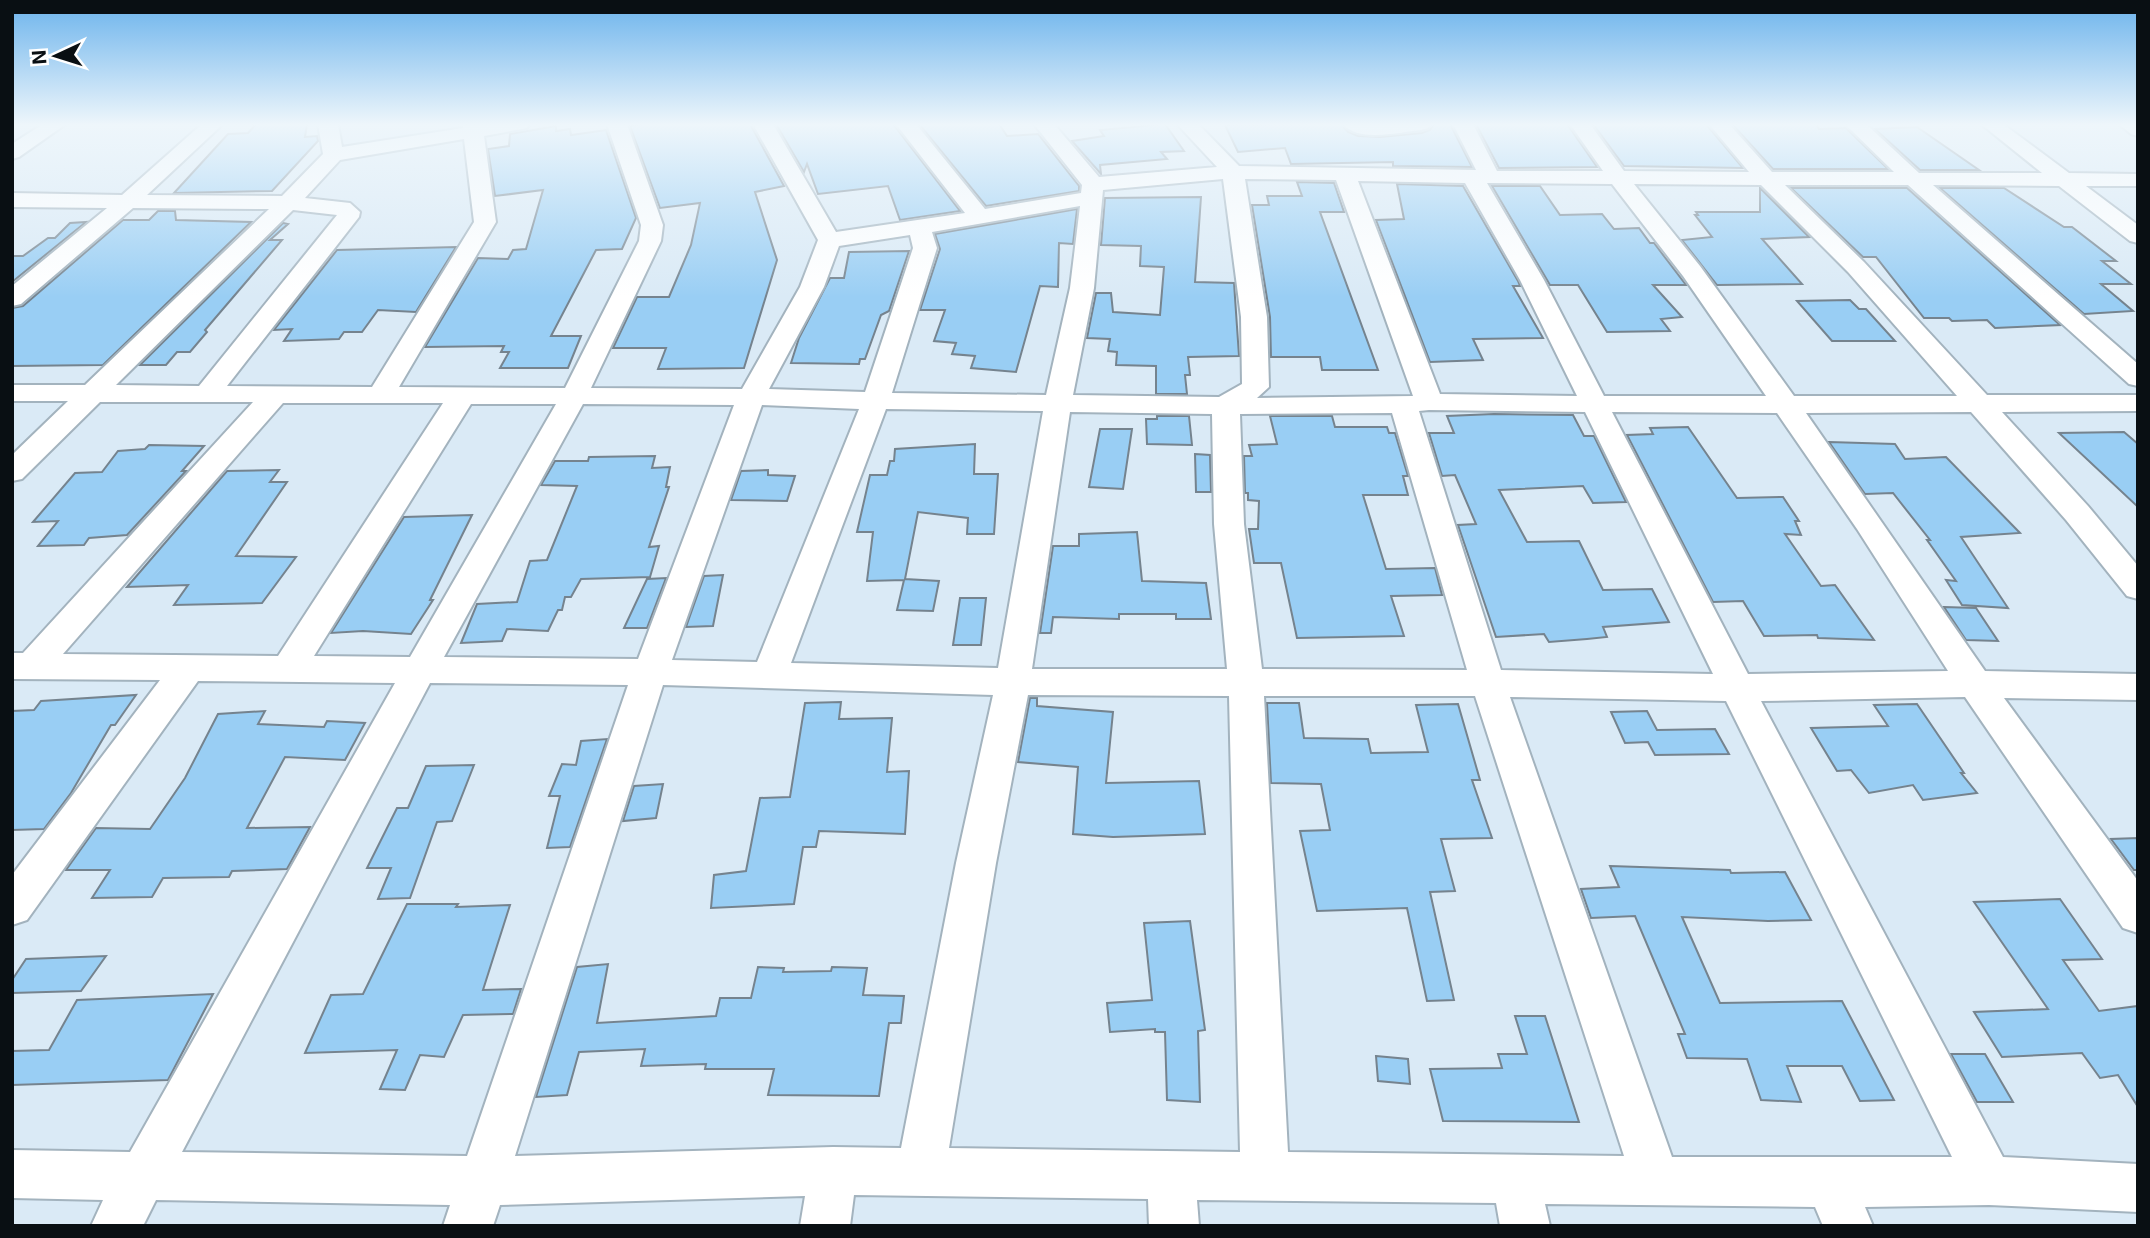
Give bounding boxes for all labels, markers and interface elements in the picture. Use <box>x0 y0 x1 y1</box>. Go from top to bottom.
north arrow <box>21 21 91 91</box>
text: N <box>28 49 52 65</box>

